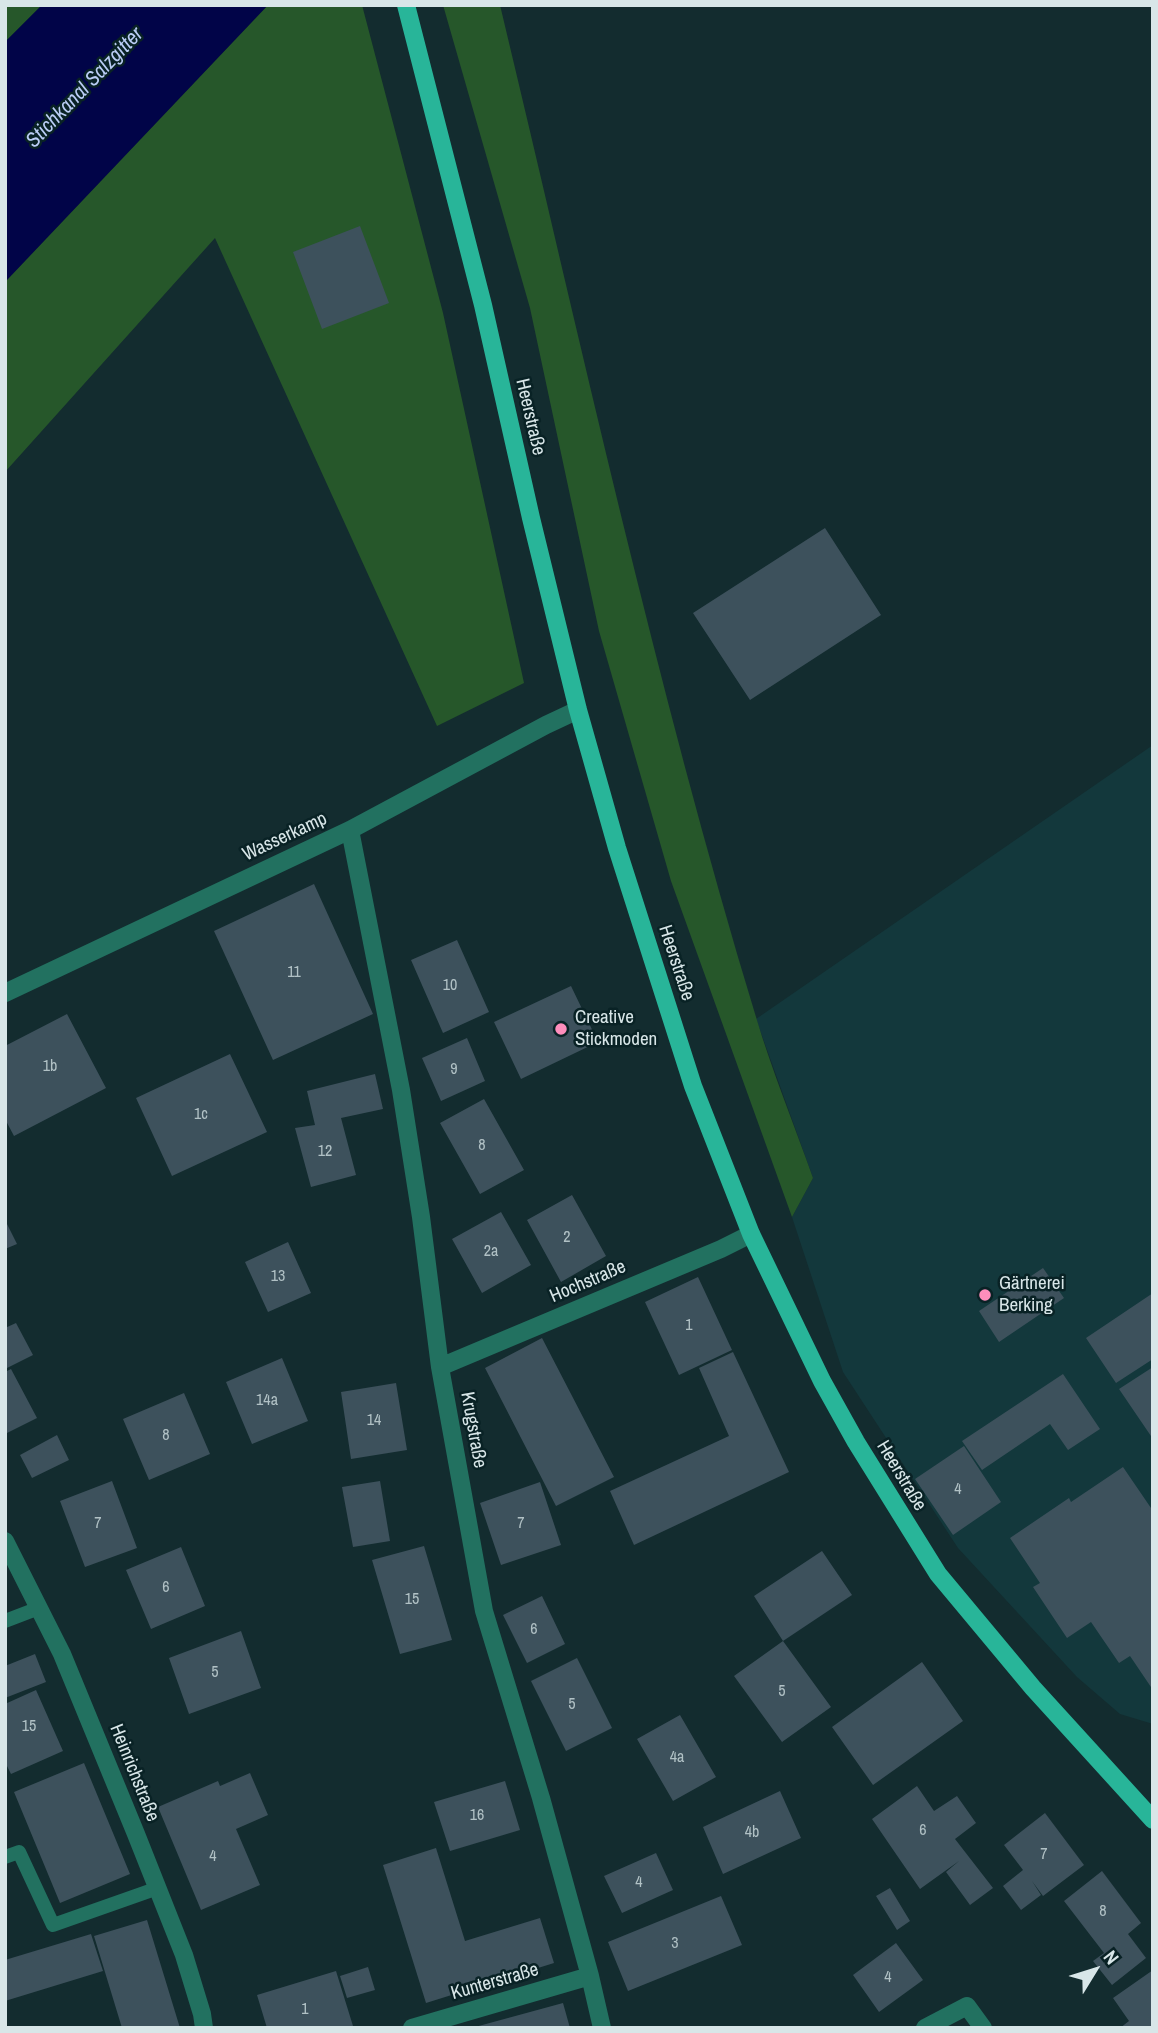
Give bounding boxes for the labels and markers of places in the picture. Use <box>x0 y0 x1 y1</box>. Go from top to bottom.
place label: Creative Stickmoden <box>575 1007 657 1051</box>
marker: Creative Stickmoden <box>553 1021 569 1037</box>
place label: Gärtnerei Berking <box>999 1273 1065 1317</box>
marker: Gärtnerei Berking <box>977 1287 993 1303</box>

